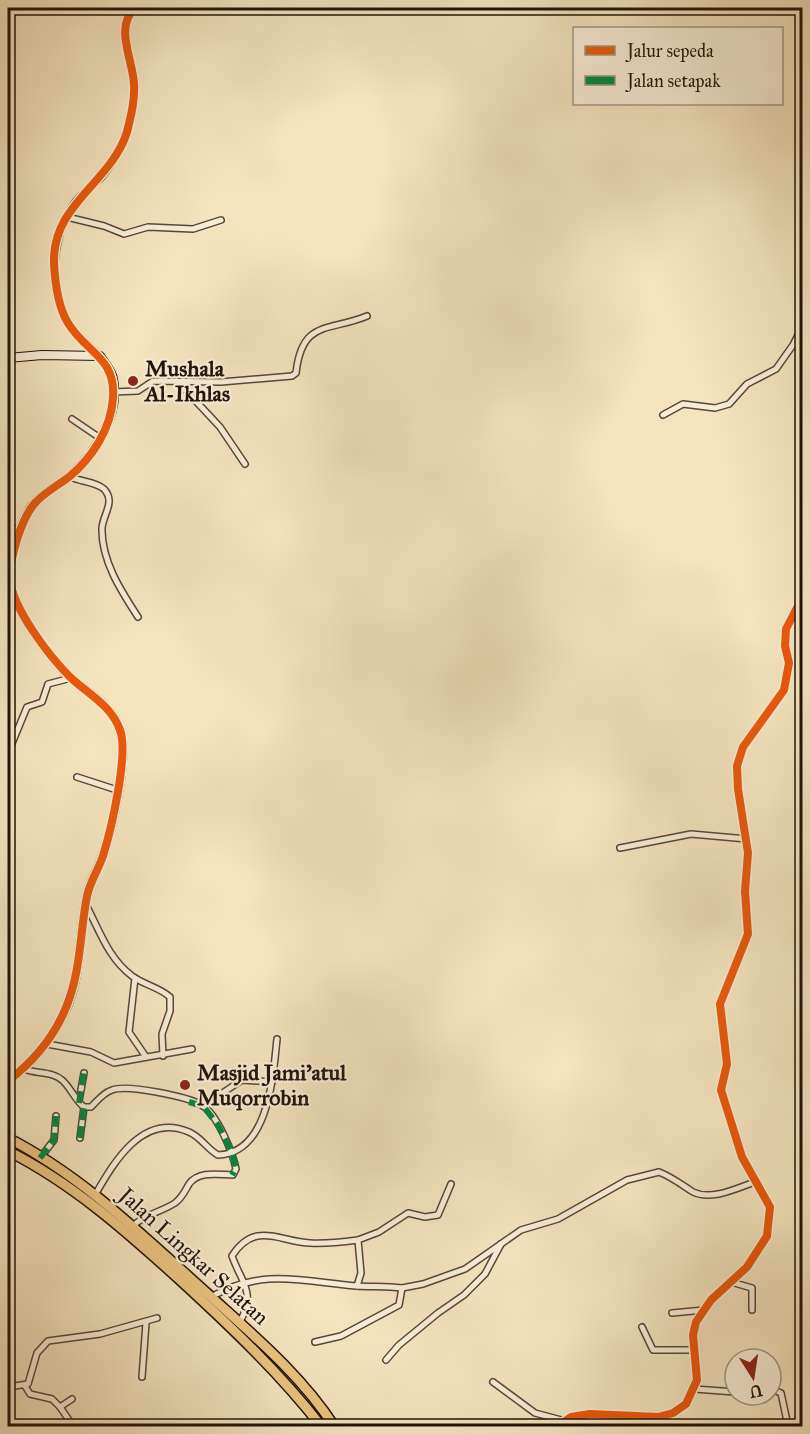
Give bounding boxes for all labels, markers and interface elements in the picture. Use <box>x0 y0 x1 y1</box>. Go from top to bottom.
legend <box>573 27 783 105</box>
text: Jalur sepeda <box>625 40 714 63</box>
text: Jalan setapak <box>625 70 721 93</box>
place label: Mushala Al-Ikhlas <box>143 355 230 407</box>
marker: Mushala Al-Ikhlas <box>126 374 140 388</box>
place label: Masjid Jami'atul Muqorrobin <box>197 1059 347 1111</box>
marker: Masjid Jami'atul Muqorrobin <box>178 1078 192 1092</box>
street label: Jalan Lingkar Selatan <box>112 1180 275 1331</box>
north arrow <box>723 1347 783 1407</box>
text: U <box>748 1381 764 1402</box>

